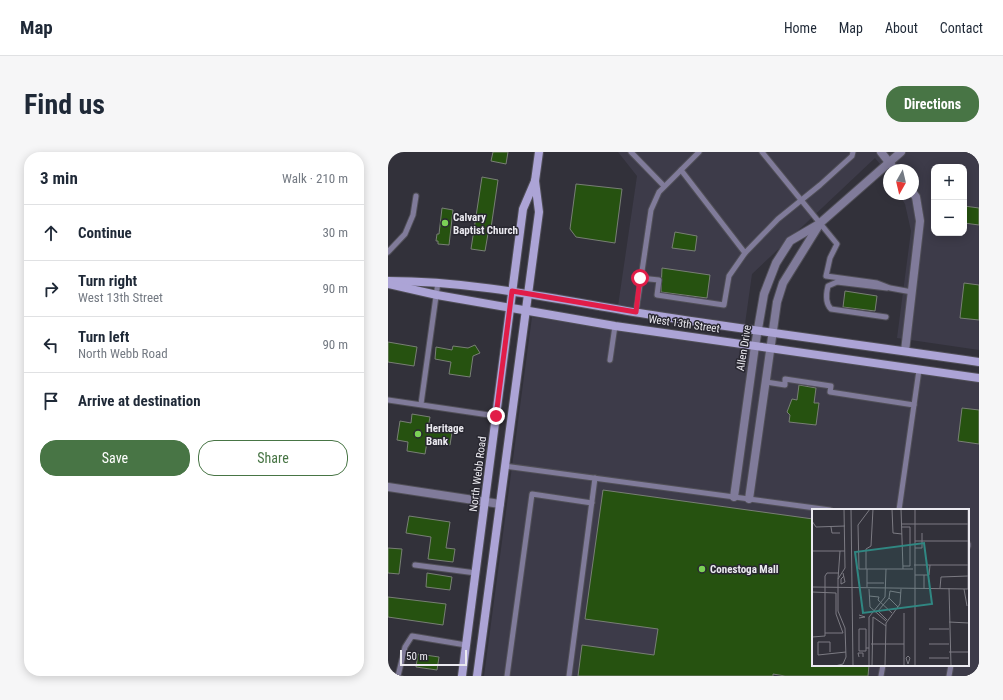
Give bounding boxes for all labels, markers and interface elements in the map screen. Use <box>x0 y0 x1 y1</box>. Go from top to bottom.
text: Map <box>20 16 53 39</box>
text: Home <box>784 20 817 36</box>
text: Map <box>839 20 863 36</box>
text: About <box>885 20 918 36</box>
text: Contact <box>940 20 983 36</box>
button: Directions <box>886 86 979 122</box>
text: Find us <box>24 88 105 121</box>
north arrow <box>883 164 919 200</box>
map controls <box>931 164 967 236</box>
button: + <box>931 164 967 200</box>
text: 3 min <box>40 168 78 188</box>
text: Walk · 210 m <box>282 171 348 186</box>
button: − <box>931 200 967 236</box>
place label: Calvary Baptist Church <box>453 211 518 237</box>
marker: Calvary Baptist Church <box>440 218 450 228</box>
icon: ahead <box>40 222 62 244</box>
text: Continue <box>78 224 132 242</box>
text: 30 m <box>322 225 348 240</box>
route start <box>631 269 649 287</box>
text: Turn right <box>78 272 137 290</box>
icon: right <box>40 278 62 300</box>
text: 90 m <box>322 281 348 296</box>
text: West 13th Street <box>78 290 163 305</box>
street label: West 13th Street <box>647 313 721 335</box>
street label: Allen Drive <box>734 324 754 372</box>
text: Turn left <box>78 328 129 346</box>
icon: left <box>40 334 62 356</box>
text: 90 m <box>322 337 348 352</box>
text: North Webb Road <box>78 346 168 361</box>
icon: arrive <box>40 390 62 412</box>
text: Arrive at destination <box>78 392 201 410</box>
route end <box>487 407 505 425</box>
place label: Heritage Bank <box>426 422 464 448</box>
marker: Heritage Bank <box>413 429 423 439</box>
street label: North Webb Road <box>467 436 489 512</box>
button: Save <box>40 440 190 476</box>
button: Share <box>198 440 348 476</box>
inset map <box>812 509 969 666</box>
place label: Conestoga Mall <box>710 563 779 576</box>
marker: Conestoga Mall <box>697 564 707 574</box>
scale bar <box>400 648 467 667</box>
text: 50 m <box>406 650 428 663</box>

